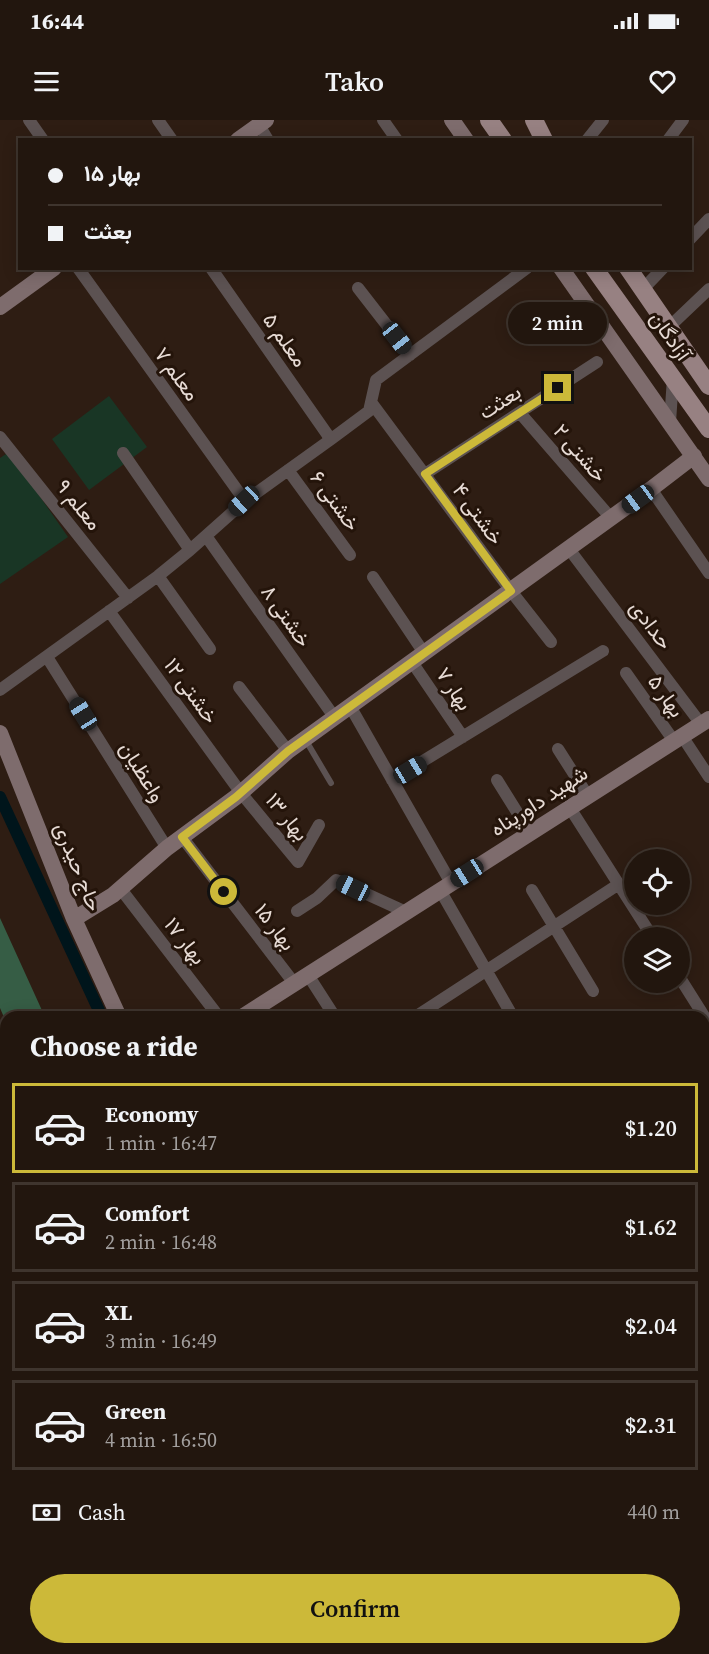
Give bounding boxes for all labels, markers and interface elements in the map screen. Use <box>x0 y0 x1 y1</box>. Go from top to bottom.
text: 16:44 <box>30 6 84 36</box>
text: Tako <box>325 63 384 100</box>
icon: menu <box>30 65 63 98</box>
icon: heart <box>646 65 679 98</box>
text: بهار ۱۵ <box>84 158 141 188</box>
text: بعثت <box>84 216 132 246</box>
callout: 2 min <box>508 301 608 343</box>
street label: آزادگان <box>643 305 699 368</box>
street label: معلم ۵ <box>256 307 315 373</box>
text: 2 min <box>532 309 583 337</box>
car <box>379 318 415 358</box>
street label: معلم ۷ <box>148 341 207 407</box>
route end <box>544 374 571 401</box>
street label: بعثت <box>473 377 527 426</box>
street label: خشتی ۲ <box>547 417 614 488</box>
street label: خشتی ۶ <box>304 465 367 537</box>
street label: معلم ۹ <box>50 473 109 536</box>
street label: خشتی ۴ <box>446 477 511 550</box>
car <box>618 481 658 517</box>
car <box>225 482 263 520</box>
street label: خشتی ۸ <box>254 579 318 653</box>
street label: حدادی <box>623 594 680 655</box>
street label: خشتی ۱۲ <box>158 652 225 730</box>
street label: بهار ۷ <box>429 661 479 716</box>
street label: بهار ۵ <box>641 668 692 723</box>
car <box>66 694 100 734</box>
street label: واعظیان <box>112 736 172 808</box>
car <box>390 753 430 787</box>
street label: شهید داورپناه <box>484 758 593 843</box>
street label: بهار ۱۳ <box>259 787 316 847</box>
street label: حاج حیدری <box>48 818 109 916</box>
map controls <box>624 849 690 993</box>
button: locate <box>624 849 690 915</box>
car <box>447 856 487 890</box>
car <box>333 872 373 904</box>
route start <box>210 878 237 905</box>
street label: بهار ۱۵ <box>248 897 303 956</box>
street label: بهار ۱۷ <box>158 911 213 970</box>
button: layers <box>624 927 690 993</box>
text: Choose a ride <box>30 1028 198 1065</box>
text: Economy <box>105 1099 199 1129</box>
icon: car <box>33 1101 87 1155</box>
text: $1.20 <box>625 1113 677 1143</box>
text: 1 min · 16:47 <box>105 1129 217 1157</box>
text: Comfort <box>105 1198 189 1228</box>
icon: car <box>33 1200 87 1254</box>
text: $1.62 <box>625 1212 677 1242</box>
text: 2 min · 16:48 <box>105 1228 217 1256</box>
text: XL <box>105 1297 132 1327</box>
icon: car <box>33 1299 87 1353</box>
text: $2.04 <box>625 1311 677 1341</box>
text: 3 min · 16:49 <box>105 1327 217 1355</box>
text: Green <box>105 1396 166 1426</box>
icon: car <box>33 1398 87 1452</box>
text: $2.31 <box>625 1410 677 1440</box>
text: 4 min · 16:50 <box>105 1426 217 1454</box>
icon: cash <box>30 1496 63 1529</box>
text: Cash <box>78 1497 126 1527</box>
text: 440 m <box>627 1498 680 1526</box>
button: Confirm <box>30 1574 680 1643</box>

